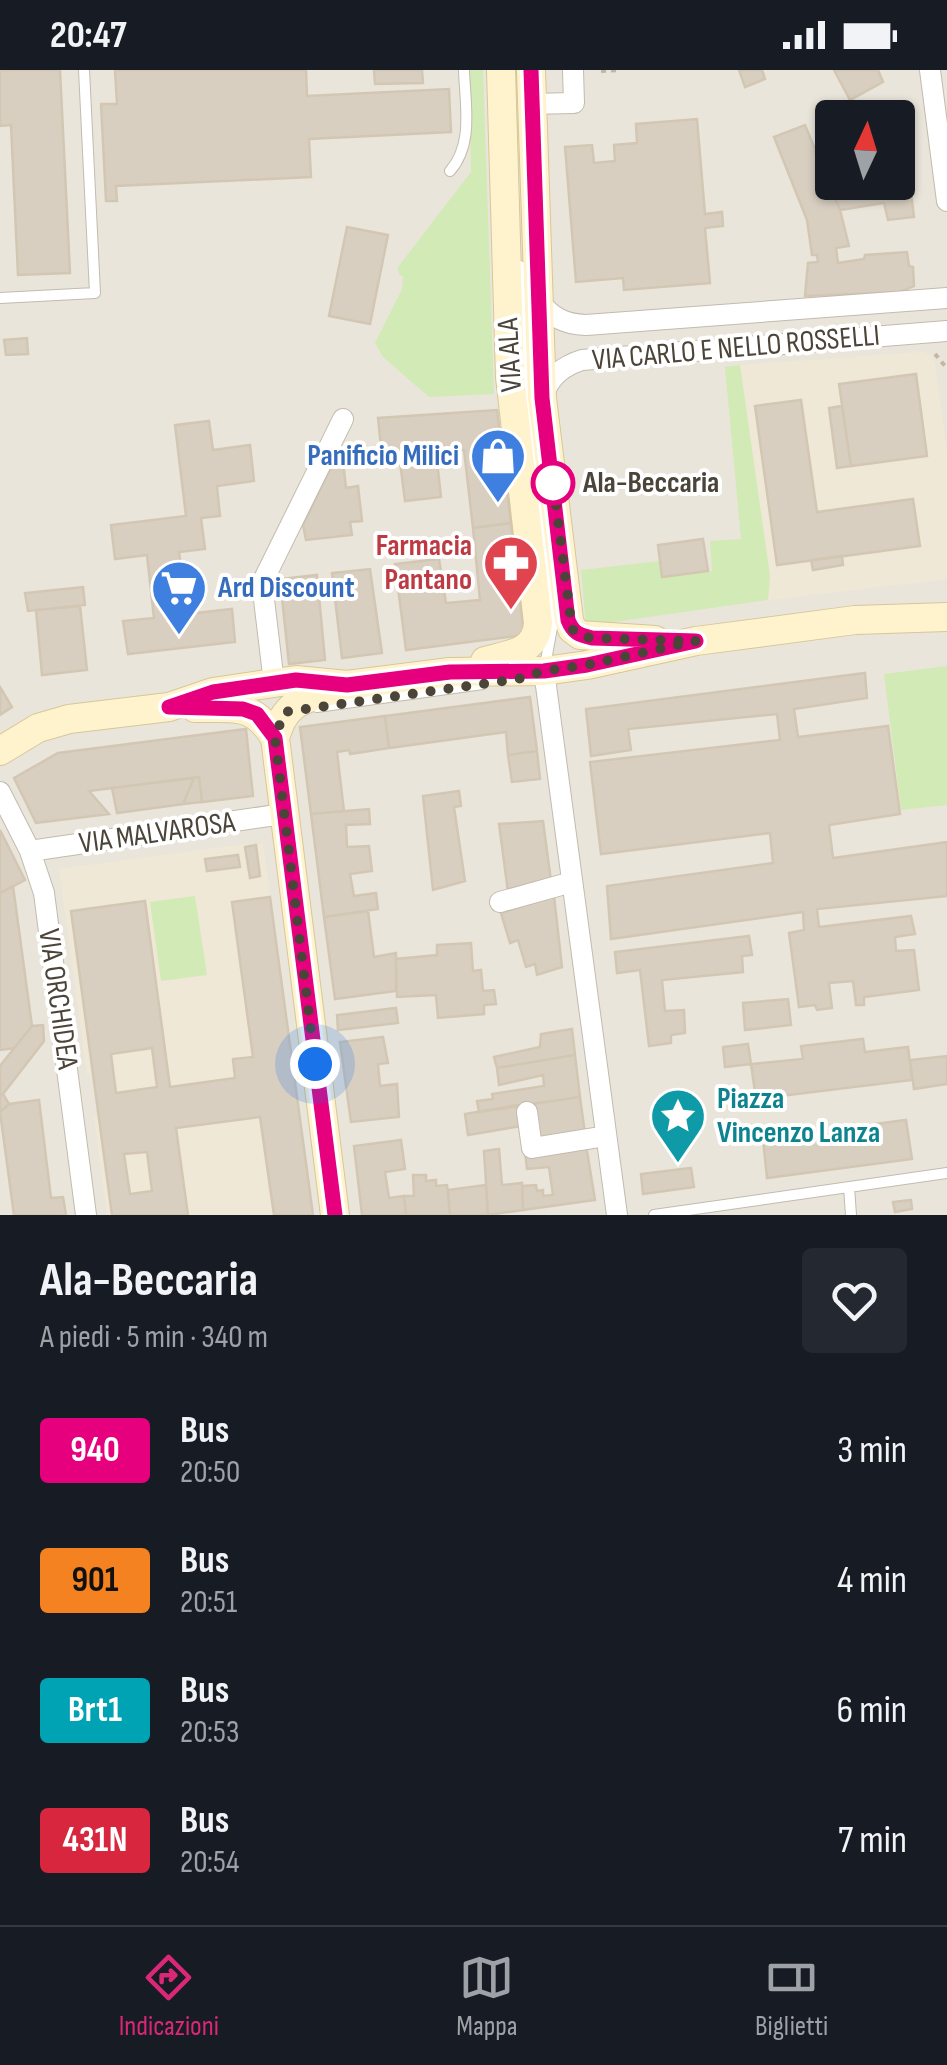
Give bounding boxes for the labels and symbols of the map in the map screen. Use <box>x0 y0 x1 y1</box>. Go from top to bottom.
north arrow <box>815 100 915 200</box>
street label: VIA ALA <box>490 317 530 393</box>
street label: VIA CARLO E NELLO ROSSELLI <box>591 317 881 379</box>
shop icon: Panificio Milici <box>468 426 528 505</box>
place label: Panificio Milici <box>307 438 459 474</box>
marker: Ala-Beccaria <box>532 462 574 504</box>
place label: Ala-Beccaria <box>582 465 719 501</box>
place label: Farmacia Pantano <box>376 528 472 598</box>
pharmacy icon: Farmacia Pantano <box>481 533 541 612</box>
supermarket icon: Ard Discount <box>149 558 209 637</box>
place label: Ard Discount <box>217 570 355 606</box>
street label: VIA MALVAROSA <box>77 804 237 862</box>
street label: VIA ORCHIDEA <box>30 927 86 1072</box>
your location <box>290 1039 340 1089</box>
place label: Piazza Vincenzo Lanza <box>717 1081 880 1151</box>
place icon: Piazza Vincenzo Lanza <box>648 1086 708 1165</box>

